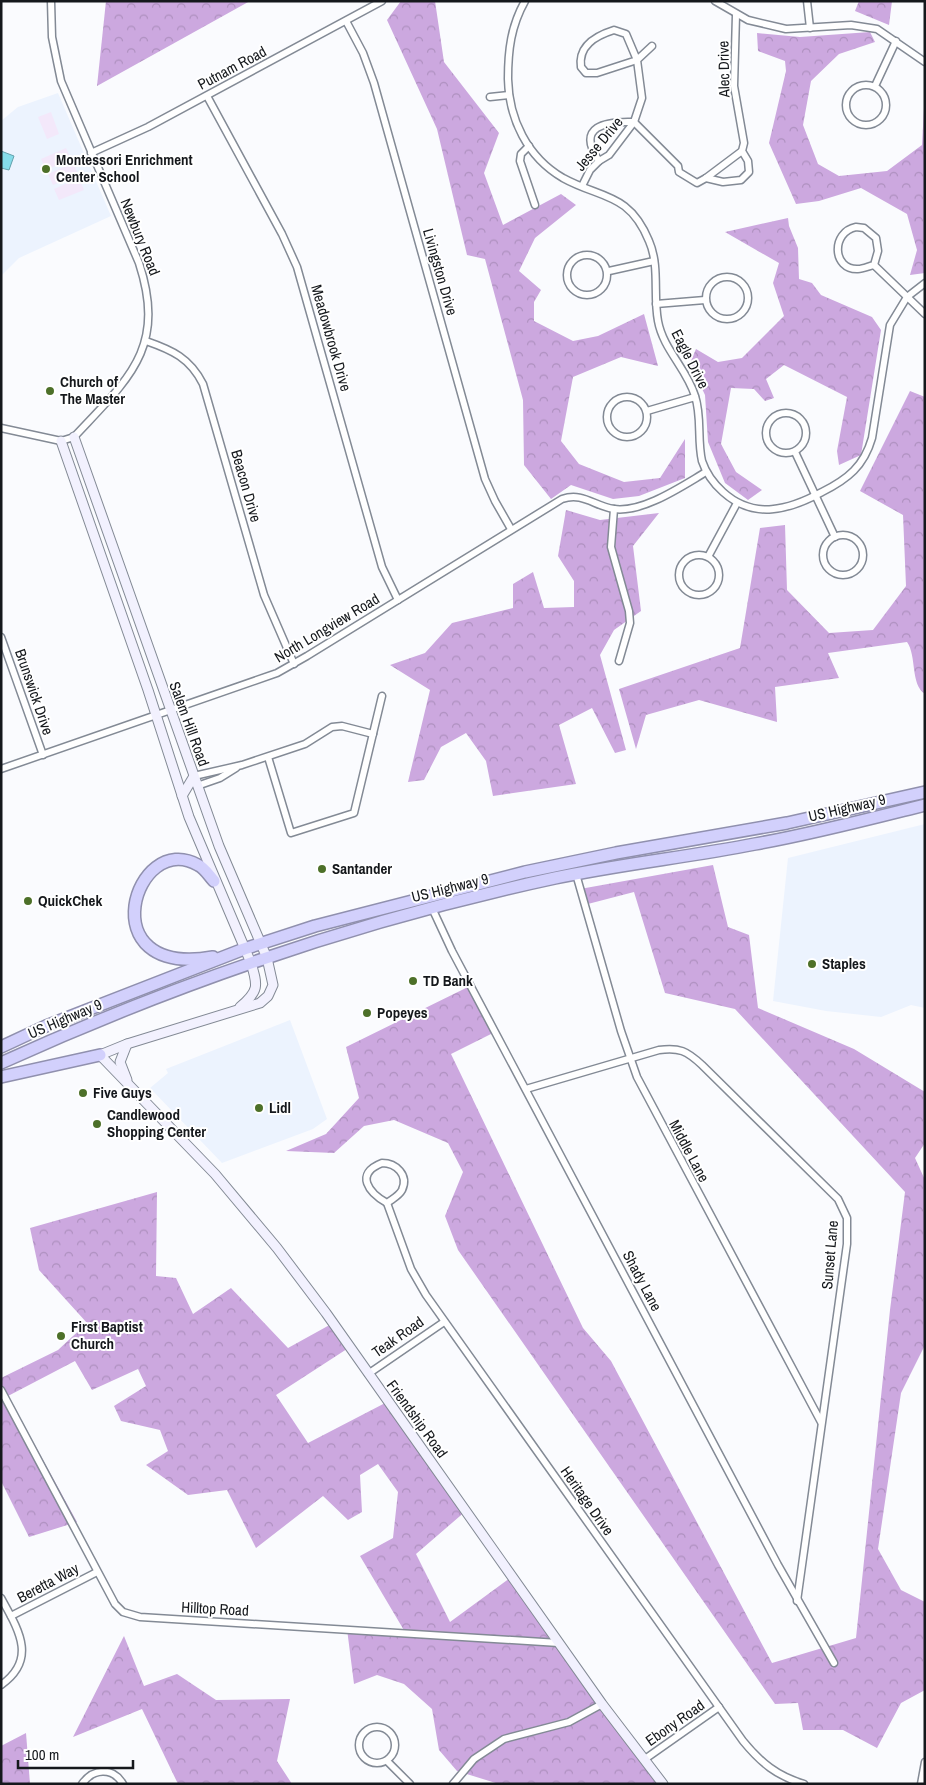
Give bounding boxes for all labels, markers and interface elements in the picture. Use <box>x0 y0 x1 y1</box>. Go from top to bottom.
street label: Alec Drive <box>713 40 735 99</box>
street label: Putnam Road <box>194 41 270 94</box>
street label: Jesse Drive <box>570 112 628 175</box>
place label: Montessori Enrichment Center School <box>56 149 193 187</box>
marker: Montessori Enrichment Center School <box>40 163 52 175</box>
street label: Newbury Road <box>115 195 165 278</box>
street label: Livingston Drive <box>418 226 463 318</box>
street label: Meadowbrook Drive <box>306 282 357 394</box>
street label: Eagle Drive <box>667 325 714 392</box>
place label: Church of The Master <box>60 371 125 409</box>
marker: Church of The Master <box>44 385 56 397</box>
street label: Beacon Drive <box>226 447 267 525</box>
street label: North Longview Road <box>270 588 383 667</box>
street label: Brunswick Drive <box>10 646 59 738</box>
street label: Salem Hill Road <box>164 678 215 769</box>
street label: US Highway 9 <box>806 788 888 827</box>
place label: Santander <box>332 858 392 879</box>
marker: Santander <box>316 863 328 875</box>
street label: US Highway 9 <box>409 868 491 907</box>
place label: QuickChek <box>38 890 102 911</box>
marker: QuickChek <box>22 895 34 907</box>
place label: Staples <box>822 953 866 974</box>
marker: Staples <box>806 958 818 970</box>
place label: TD Bank <box>423 970 473 991</box>
marker: TD Bank <box>407 975 419 987</box>
street label: US Highway 9 <box>25 993 105 1044</box>
place label: Popeyes <box>377 1002 428 1023</box>
marker: Popeyes <box>361 1007 373 1019</box>
place label: Five Guys <box>93 1082 152 1103</box>
marker: Five Guys <box>77 1087 89 1099</box>
place label: Lidl <box>269 1097 291 1118</box>
marker: Lidl <box>253 1102 265 1114</box>
place label: Candlewood Shopping Center <box>107 1104 206 1142</box>
street label: Middle Lane <box>664 1116 715 1186</box>
marker: Candlewood Shopping Center <box>91 1118 103 1130</box>
street label: Sunset Lane <box>816 1219 843 1290</box>
street label: Shady Lane <box>618 1247 667 1315</box>
street label: Teak Road <box>368 1311 428 1362</box>
place label: First Baptist Church <box>71 1316 143 1354</box>
marker: First Baptist Church <box>55 1330 67 1342</box>
street label: Friendship Road <box>382 1375 453 1462</box>
street label: Heritage Drive <box>556 1462 619 1540</box>
street label: Beretta Way <box>13 1557 83 1608</box>
street label: Hilltop Road <box>181 1596 249 1621</box>
street label: Ebony Road <box>641 1695 708 1751</box>
scale bar <box>18 1738 132 1770</box>
text: 100 m <box>25 1744 59 1765</box>

